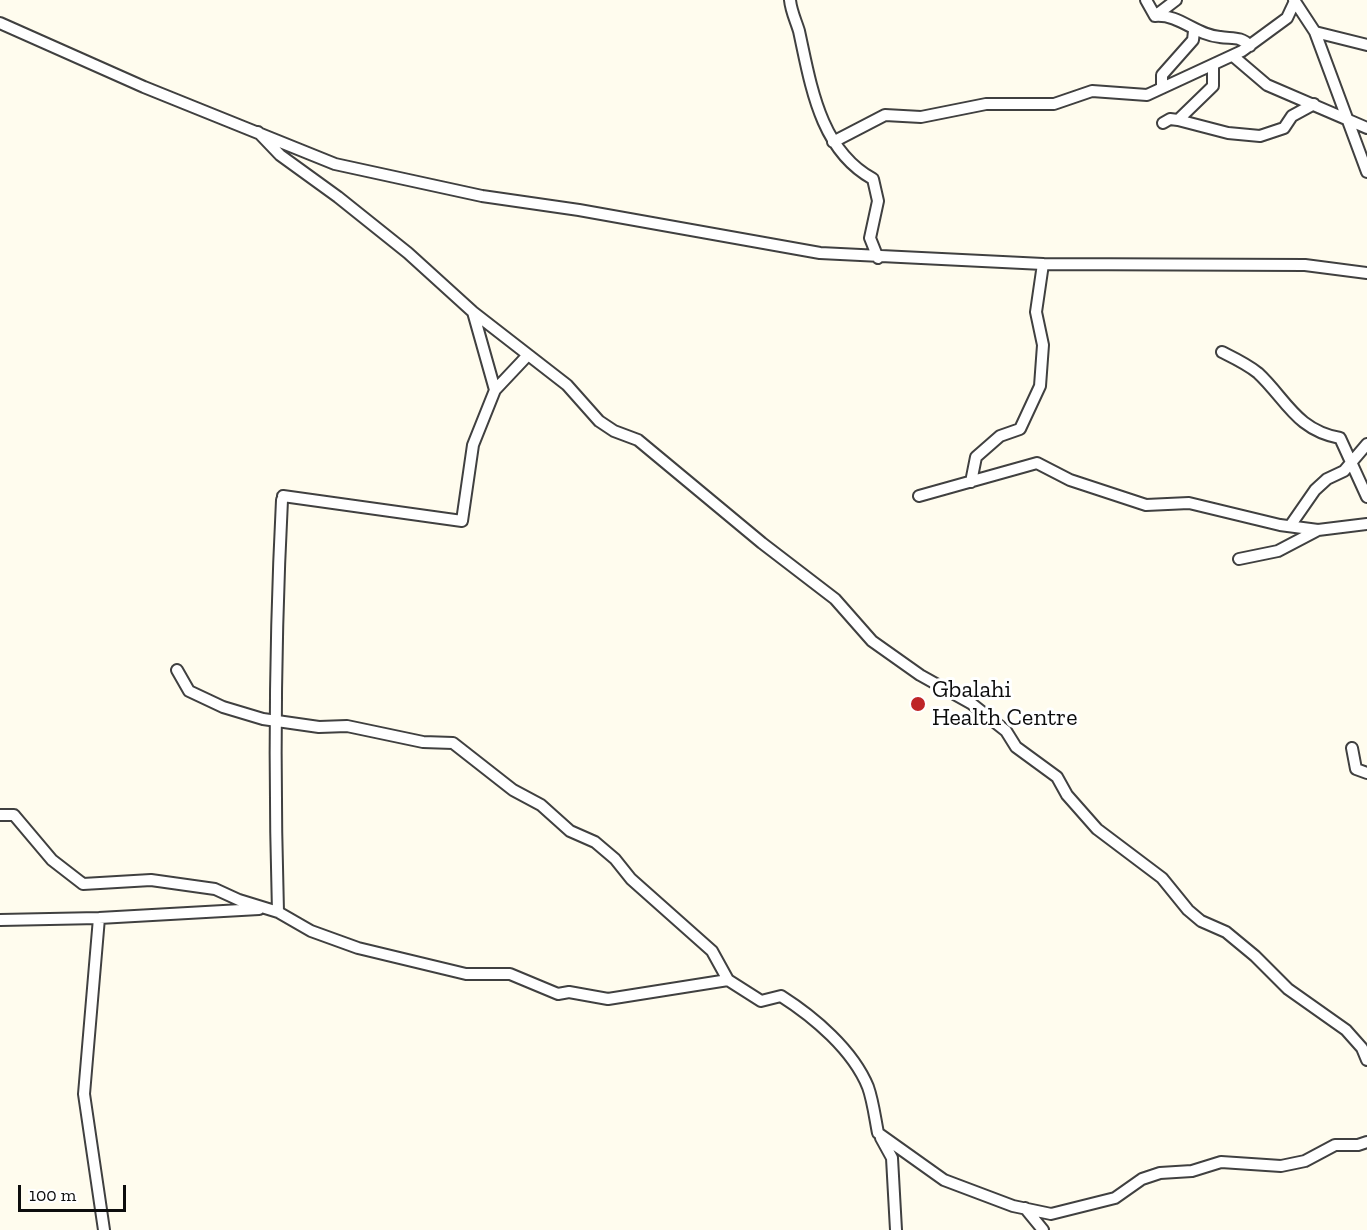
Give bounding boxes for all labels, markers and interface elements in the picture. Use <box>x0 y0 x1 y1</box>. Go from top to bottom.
place label: Gbalahi Health Centre <box>932 676 1077 732</box>
marker: Gbalahi Health Centre <box>909 695 927 713</box>
scale bar <box>21 1173 129 1211</box>
text: 100 m <box>29 1184 76 1206</box>

